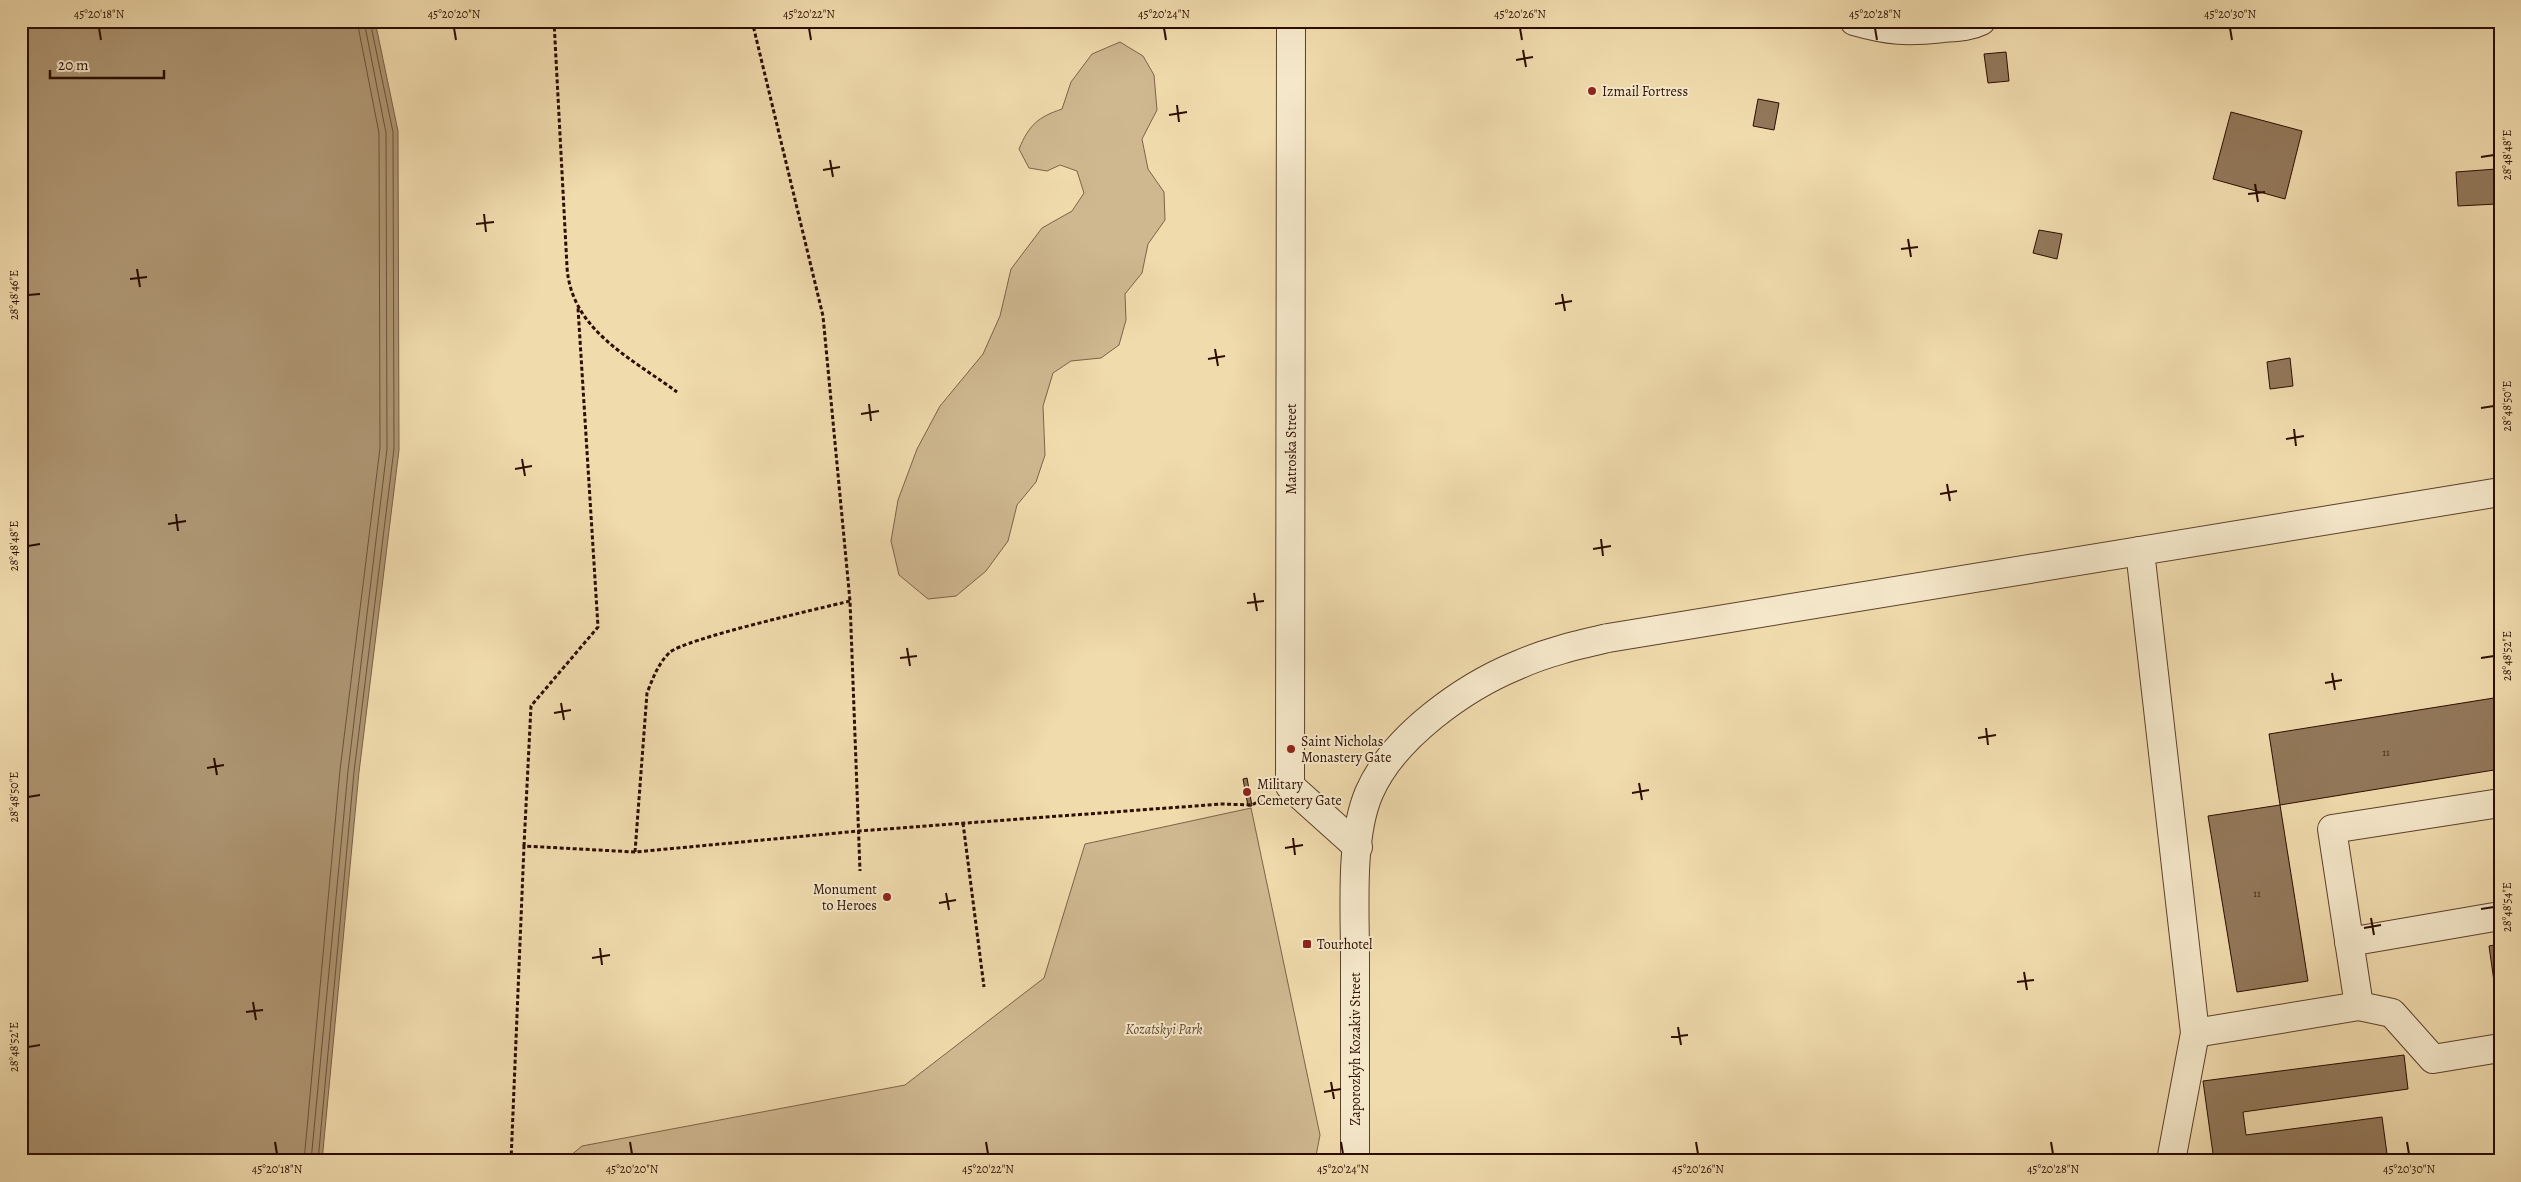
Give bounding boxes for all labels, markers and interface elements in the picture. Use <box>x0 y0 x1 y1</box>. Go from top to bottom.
text: 45°20'18"N <box>74 6 125 22</box>
text: 45°20'20"N <box>428 6 481 22</box>
text: 45°20'22"N <box>783 6 835 22</box>
text: 45°20'24"N <box>1138 6 1190 22</box>
text: 45°20'26"N <box>1494 6 1546 22</box>
text: 45°20'28"N <box>1849 6 1901 22</box>
text: 45°20'30"N <box>2204 6 2256 22</box>
scale bar <box>50 48 164 80</box>
text: 20 m <box>58 55 89 75</box>
place label: Izmail Fortress <box>1602 82 1688 101</box>
marker: Izmail Fortress <box>1586 85 1598 97</box>
text: 28°48'48"E <box>2499 130 2515 180</box>
text: 28°48'46"E <box>6 270 22 320</box>
text: 28°48'50"E <box>2499 381 2515 431</box>
street label: Matroska Street <box>1282 403 1301 495</box>
text: 28°48'48"E <box>6 521 22 571</box>
text: 28°48'52"E <box>2499 631 2515 681</box>
place label: Saint Nicholas Monastery Gate <box>1301 732 1391 767</box>
marker: Saint Nicholas Monastery Gate <box>1285 743 1297 755</box>
house number: 11 <box>2382 745 2390 760</box>
text: 28°48'50"E <box>6 772 22 822</box>
place label: Military Cemetery Gate <box>1257 775 1342 810</box>
marker: Military Cemetery Gate <box>1241 786 1253 798</box>
place label: Monument to Heroes <box>813 880 877 915</box>
text: 28°48'54"E <box>2499 882 2515 932</box>
house number: 11 <box>2253 886 2261 901</box>
marker: Monument to Heroes <box>881 891 893 903</box>
place label: Tourhotel <box>1317 935 1373 954</box>
marker: Tourhotel <box>1301 938 1313 950</box>
street label: Zaporozkyh Kozakiv Street <box>1346 972 1365 1126</box>
park label: Kozatskyi Park <box>1125 1020 1203 1039</box>
text: 28°48'52"E <box>6 1022 22 1072</box>
text: 45°20'18"N <box>252 1161 303 1177</box>
text: 45°20'20"N <box>606 1161 659 1177</box>
text: 45°20'22"N <box>962 1161 1014 1177</box>
text: 45°20'24"N <box>1317 1161 1369 1177</box>
text: 45°20'26"N <box>1672 1161 1724 1177</box>
text: 45°20'28"N <box>2027 1161 2079 1177</box>
text: 45°20'30"N <box>2383 1161 2435 1177</box>

